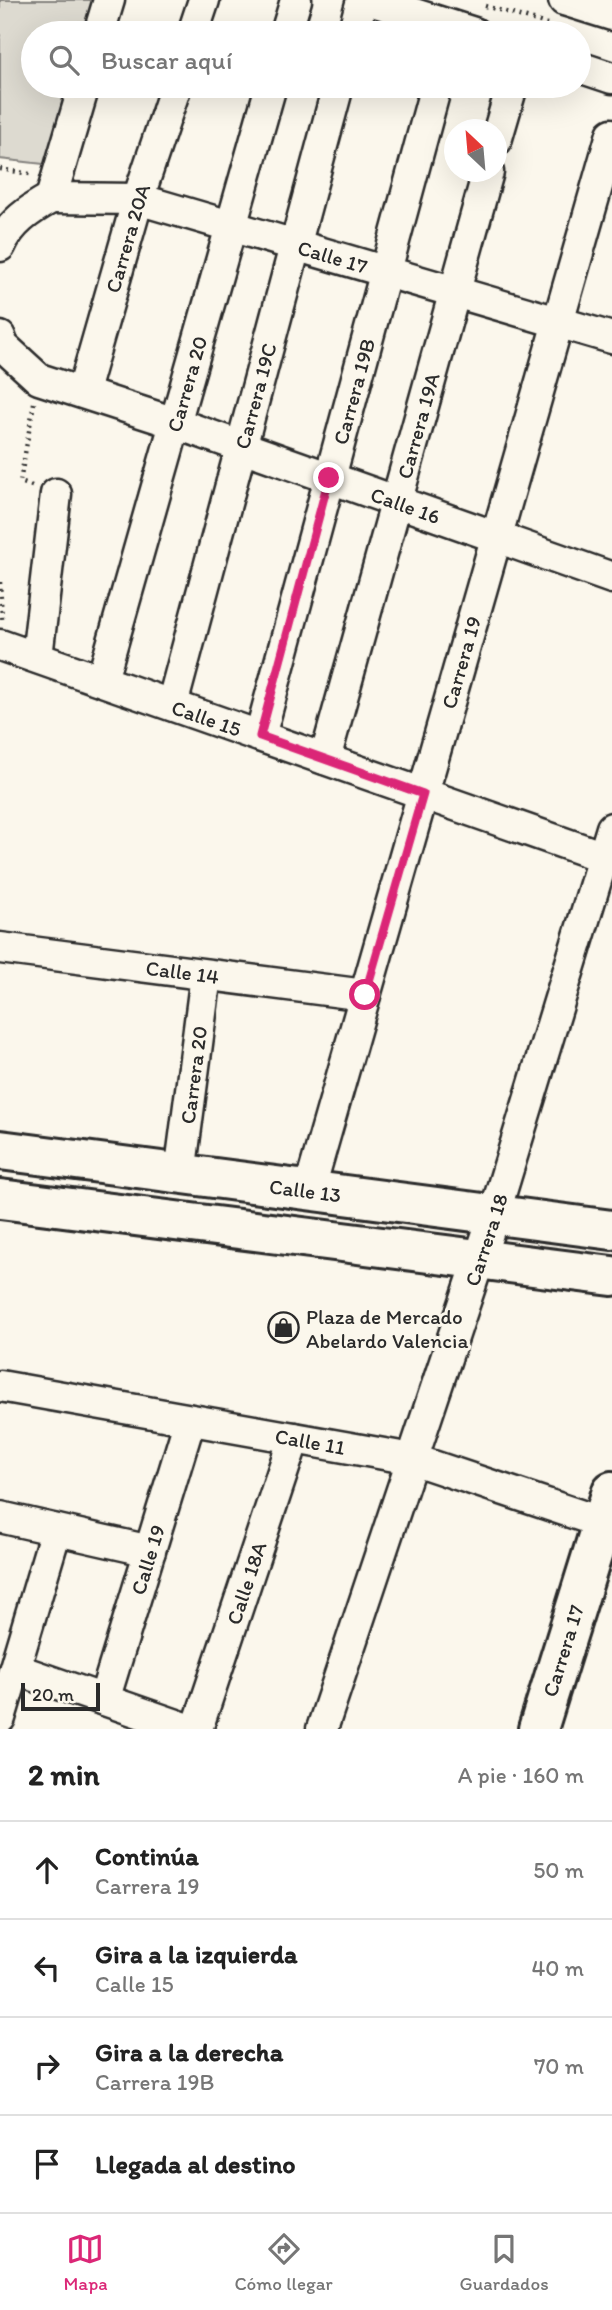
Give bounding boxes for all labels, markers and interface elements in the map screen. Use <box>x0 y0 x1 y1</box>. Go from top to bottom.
search box <box>21 21 591 98</box>
icon: search <box>45 41 83 79</box>
text: Buscar aquí <box>101 44 232 76</box>
north arrow <box>444 119 507 182</box>
street label: Carrera 20A <box>99 180 155 295</box>
street label: Calle 17 <box>295 234 371 278</box>
street label: Carrera 20 <box>161 333 212 435</box>
street label: Carrera 19B <box>327 336 380 447</box>
street label: Carrera 19C <box>229 340 281 452</box>
street label: Carrera 19A <box>391 369 444 481</box>
route end <box>313 462 344 493</box>
street label: Calle 16 <box>368 481 444 529</box>
street label: Carrera 19 <box>435 613 486 712</box>
street label: Calle 15 <box>169 694 245 741</box>
street label: Calle 14 <box>144 954 221 989</box>
route start <box>349 979 380 1010</box>
street label: Carrera 20 <box>174 1024 212 1125</box>
street label: Calle 13 <box>268 1173 343 1207</box>
street label: Carrera 18 <box>459 1190 512 1289</box>
place label: Plaza de Mercado Abelardo Valencia <box>306 1304 468 1353</box>
shop icon: Plaza de Mercado Abelardo Valencia <box>266 1311 300 1345</box>
street label: Calle 11 <box>273 1422 347 1459</box>
street label: Calle 19 <box>125 1521 170 1597</box>
street label: Calle 18A <box>220 1538 271 1628</box>
street label: Carrera 17 <box>536 1602 588 1700</box>
scale bar <box>21 1680 100 1712</box>
text: 20 m <box>32 1683 74 1706</box>
text: 2 min <box>28 1756 99 1793</box>
text: A pie · 160 m <box>458 1761 584 1789</box>
text: Continúa <box>95 1840 199 1872</box>
icon: ahead <box>28 1851 66 1889</box>
text: 50 m <box>533 1856 584 1884</box>
text: Carrera 19 <box>95 1872 199 1900</box>
text: Gira a la izquierda <box>95 1938 298 1970</box>
icon: left <box>28 1949 66 1987</box>
text: 40 m <box>531 1954 584 1982</box>
text: Calle 15 <box>95 1970 174 1998</box>
text: Gira a la derecha <box>95 2036 283 2068</box>
icon: right <box>28 2047 66 2085</box>
text: 70 m <box>534 2052 584 2080</box>
text: Carrera 19B <box>95 2068 214 2096</box>
icon: arrive <box>28 2145 66 2183</box>
text: Llegada al destino <box>95 2148 296 2180</box>
tab: Mapa <box>63 2230 108 2295</box>
tab: Cómo llegar <box>234 2230 333 2295</box>
tab: Guardados <box>460 2230 549 2295</box>

